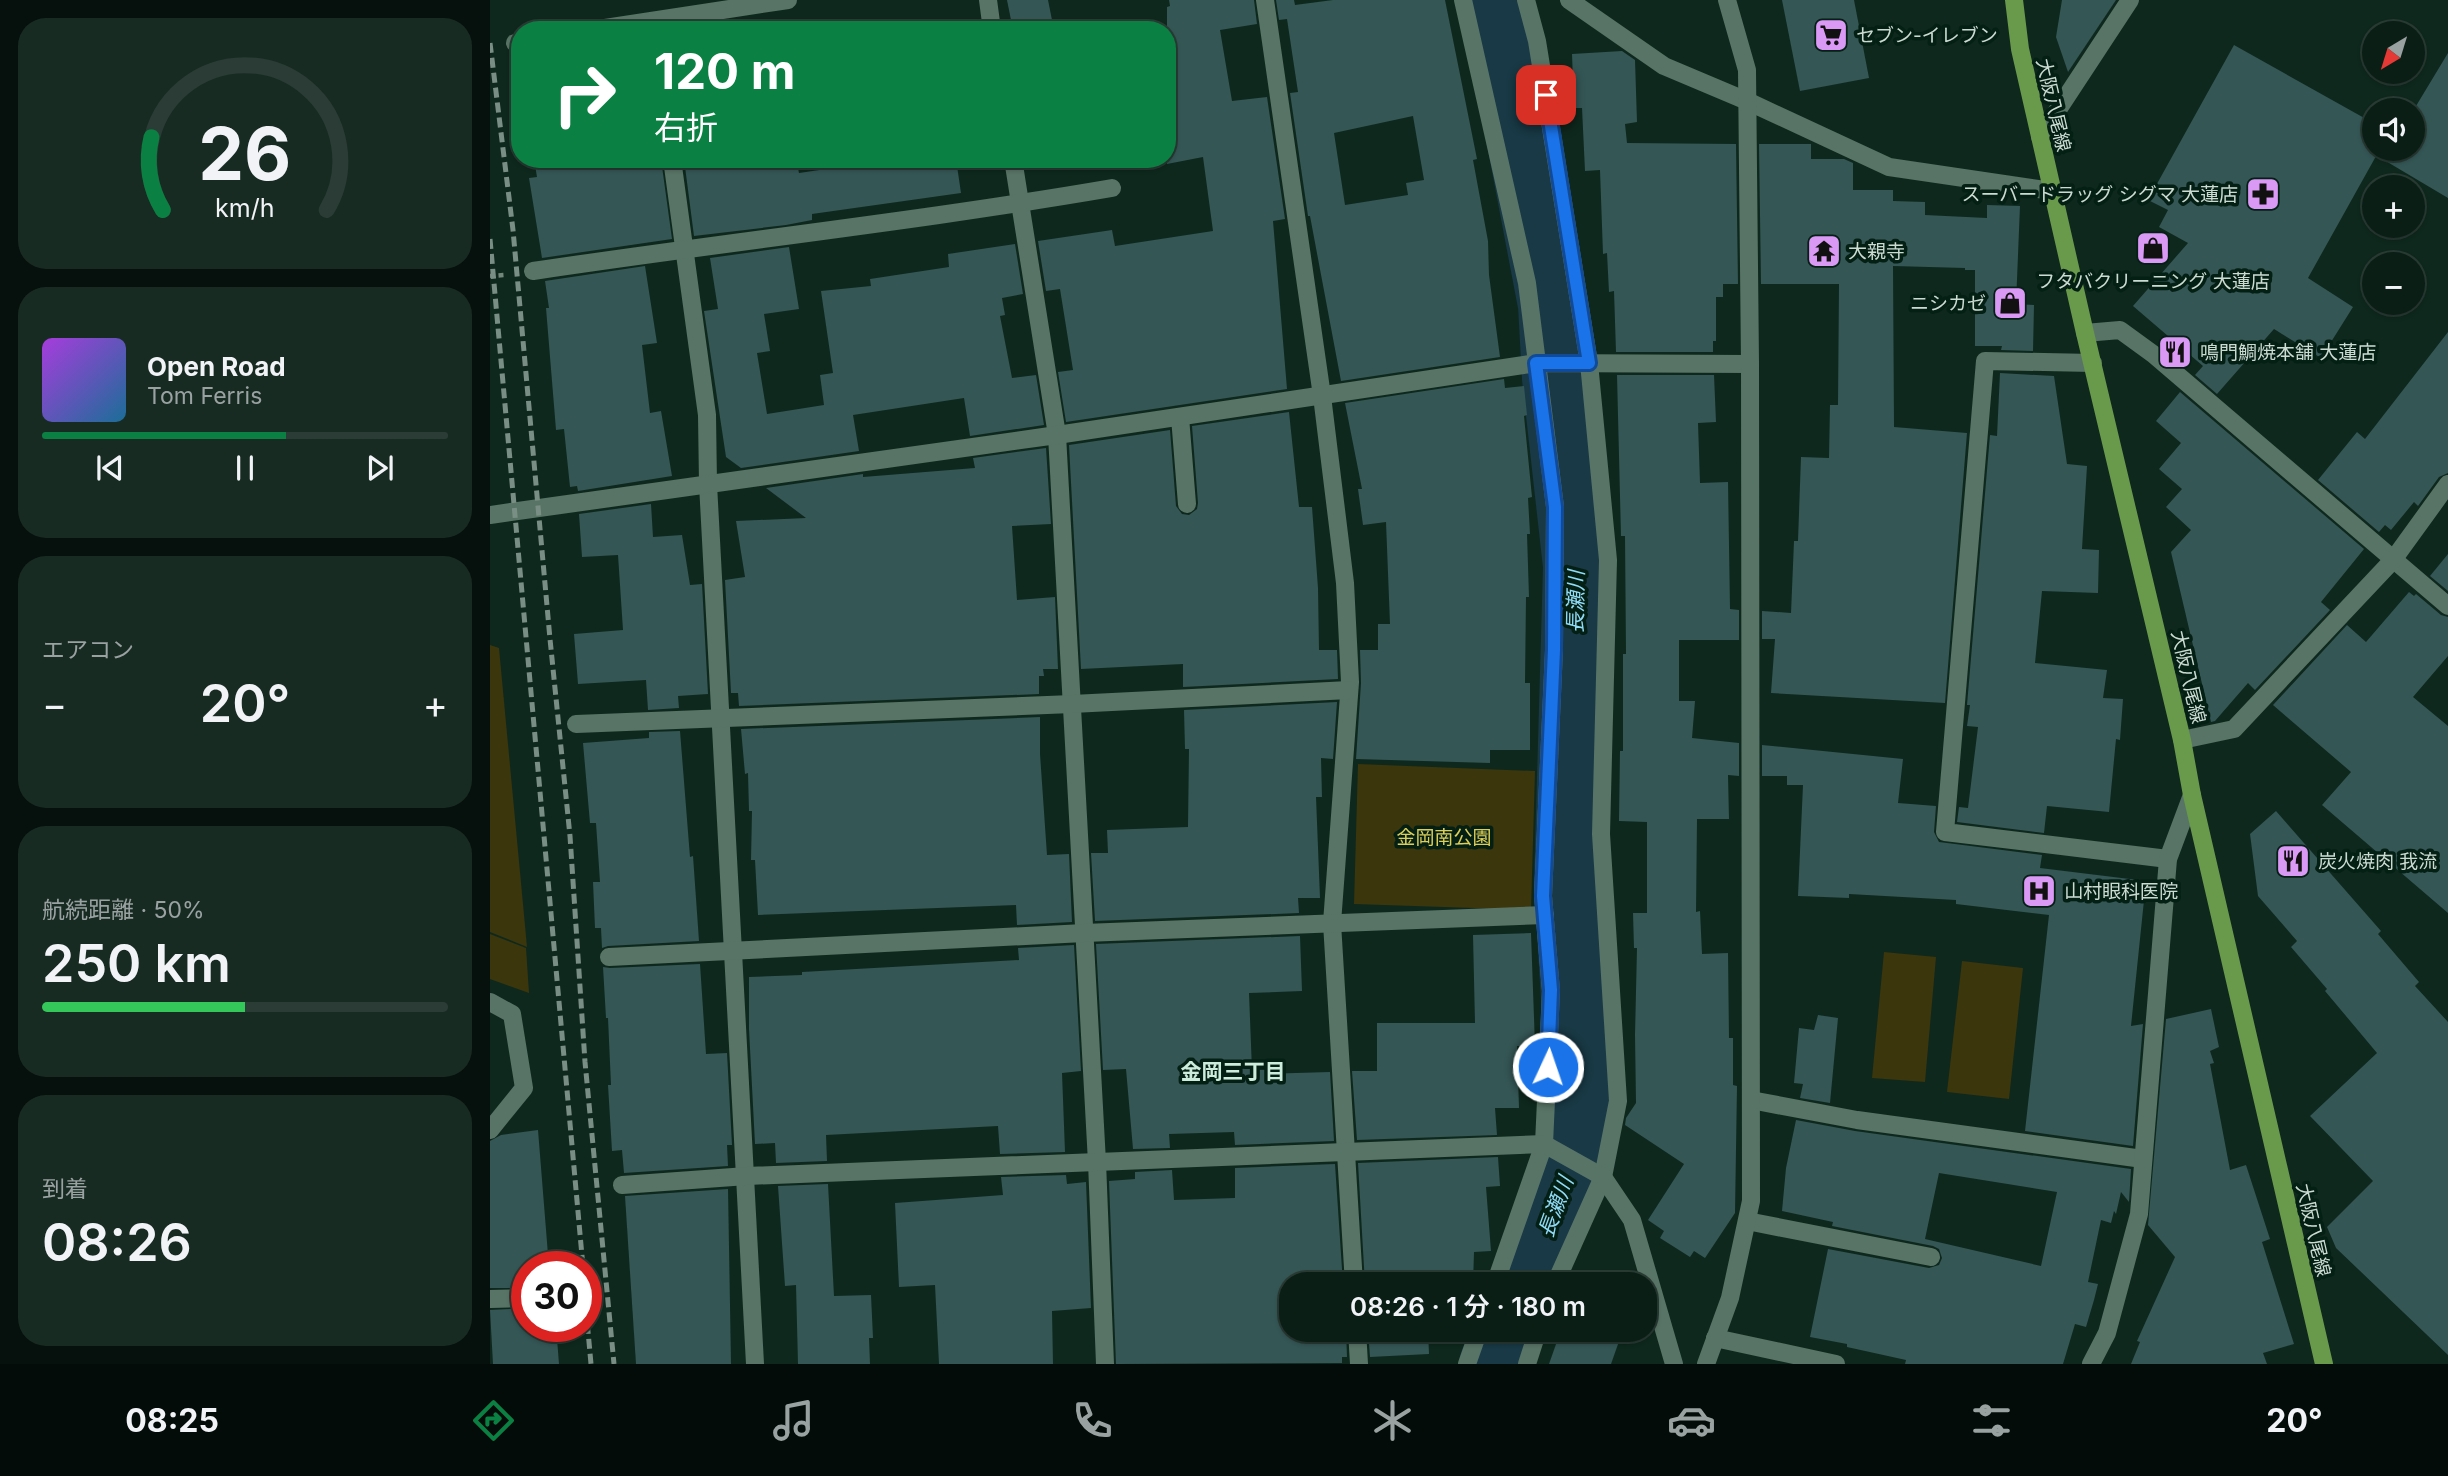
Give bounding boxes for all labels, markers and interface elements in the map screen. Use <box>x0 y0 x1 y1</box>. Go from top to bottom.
supermarket icon: セブン-イレブン <box>1812 16 1850 54</box>
north arrow <box>2362 21 2426 84</box>
map controls <box>2362 21 2425 315</box>
place label: セブン-イレブン <box>1856 24 1998 47</box>
text: 120 m <box>654 42 795 101</box>
icon: right <box>539 49 630 140</box>
street label: 大阪八尾線 <box>2032 56 2075 154</box>
pin <box>1516 65 1576 125</box>
icon: arrive <box>1527 76 1565 114</box>
button: sound <box>2362 98 2425 161</box>
text: 右折 <box>654 108 718 147</box>
text: 26 <box>198 109 292 198</box>
pharmacy icon: スーバードラッグ シグマ 大蓮店 <box>2244 175 2282 213</box>
button: + <box>2362 175 2425 238</box>
place label: スーバードラッグ シグマ 大蓮店 <box>1962 183 2238 206</box>
text: km/h <box>215 192 275 222</box>
shop icon: フタバクリーニング 大蓮店 <box>2134 229 2172 267</box>
temple icon: 大親寺 <box>1805 232 1843 270</box>
place label: 大親寺 <box>1848 240 1905 263</box>
button: − <box>2362 252 2425 315</box>
place label: フタバクリーニング 大蓮店 <box>2036 270 2270 293</box>
shop icon: ニシカゼ <box>1991 284 2029 322</box>
place label: ニシカゼ <box>1910 292 1986 315</box>
restaurant icon: 鳴門鯛焼本舗 大蓮店 <box>2156 333 2194 371</box>
place label: 鳴門鯛焼本舗 大蓮店 <box>2200 341 2376 364</box>
text: Open Road <box>147 351 286 382</box>
text: Tom Ferris <box>147 382 262 410</box>
icon: previous <box>91 449 129 487</box>
icon: pause <box>226 449 264 487</box>
icon: next <box>361 449 399 487</box>
water label: 長瀬川 <box>1562 568 1589 634</box>
street label: 大阪八尾線 <box>2167 628 2210 726</box>
text: エアコン <box>42 636 134 664</box>
text: 20° <box>200 672 290 735</box>
text: − <box>42 681 67 727</box>
text: + <box>423 681 448 727</box>
park label: 金岡南公園 <box>1396 826 1492 849</box>
restaurant icon: 炭火焼肉 我流 <box>2274 842 2312 880</box>
place label: 炭火焼肉 我流 <box>2318 850 2437 873</box>
hospital icon: 山村眼科医院 <box>2020 872 2058 910</box>
place label: 山村眼科医院 <box>2064 880 2178 903</box>
text: 航続距離 · 50% <box>42 896 205 924</box>
text: 250 km <box>42 932 231 995</box>
position arrow <box>1511 1030 1585 1104</box>
district label: 金岡三丁目 <box>1181 1059 1286 1084</box>
water label: 長瀬川 <box>1533 1171 1579 1241</box>
text: 到着 <box>42 1175 88 1203</box>
street label: 大阪八尾線 <box>2292 1181 2335 1279</box>
text: 08:26 <box>42 1211 192 1274</box>
speed limit sign: 30 <box>511 1251 602 1342</box>
text: 08:26 · 1 分 · 180 m <box>1350 1291 1586 1322</box>
icon: directions <box>469 1396 518 1445</box>
icon: music <box>769 1396 818 1445</box>
icon: phone <box>1068 1396 1117 1445</box>
icon: climate <box>1368 1396 1417 1445</box>
icon: car <box>1667 1396 1716 1445</box>
icon: filters <box>1967 1396 2016 1445</box>
text: 08:25 <box>125 1401 219 1440</box>
text: 20° <box>2266 1401 2323 1440</box>

